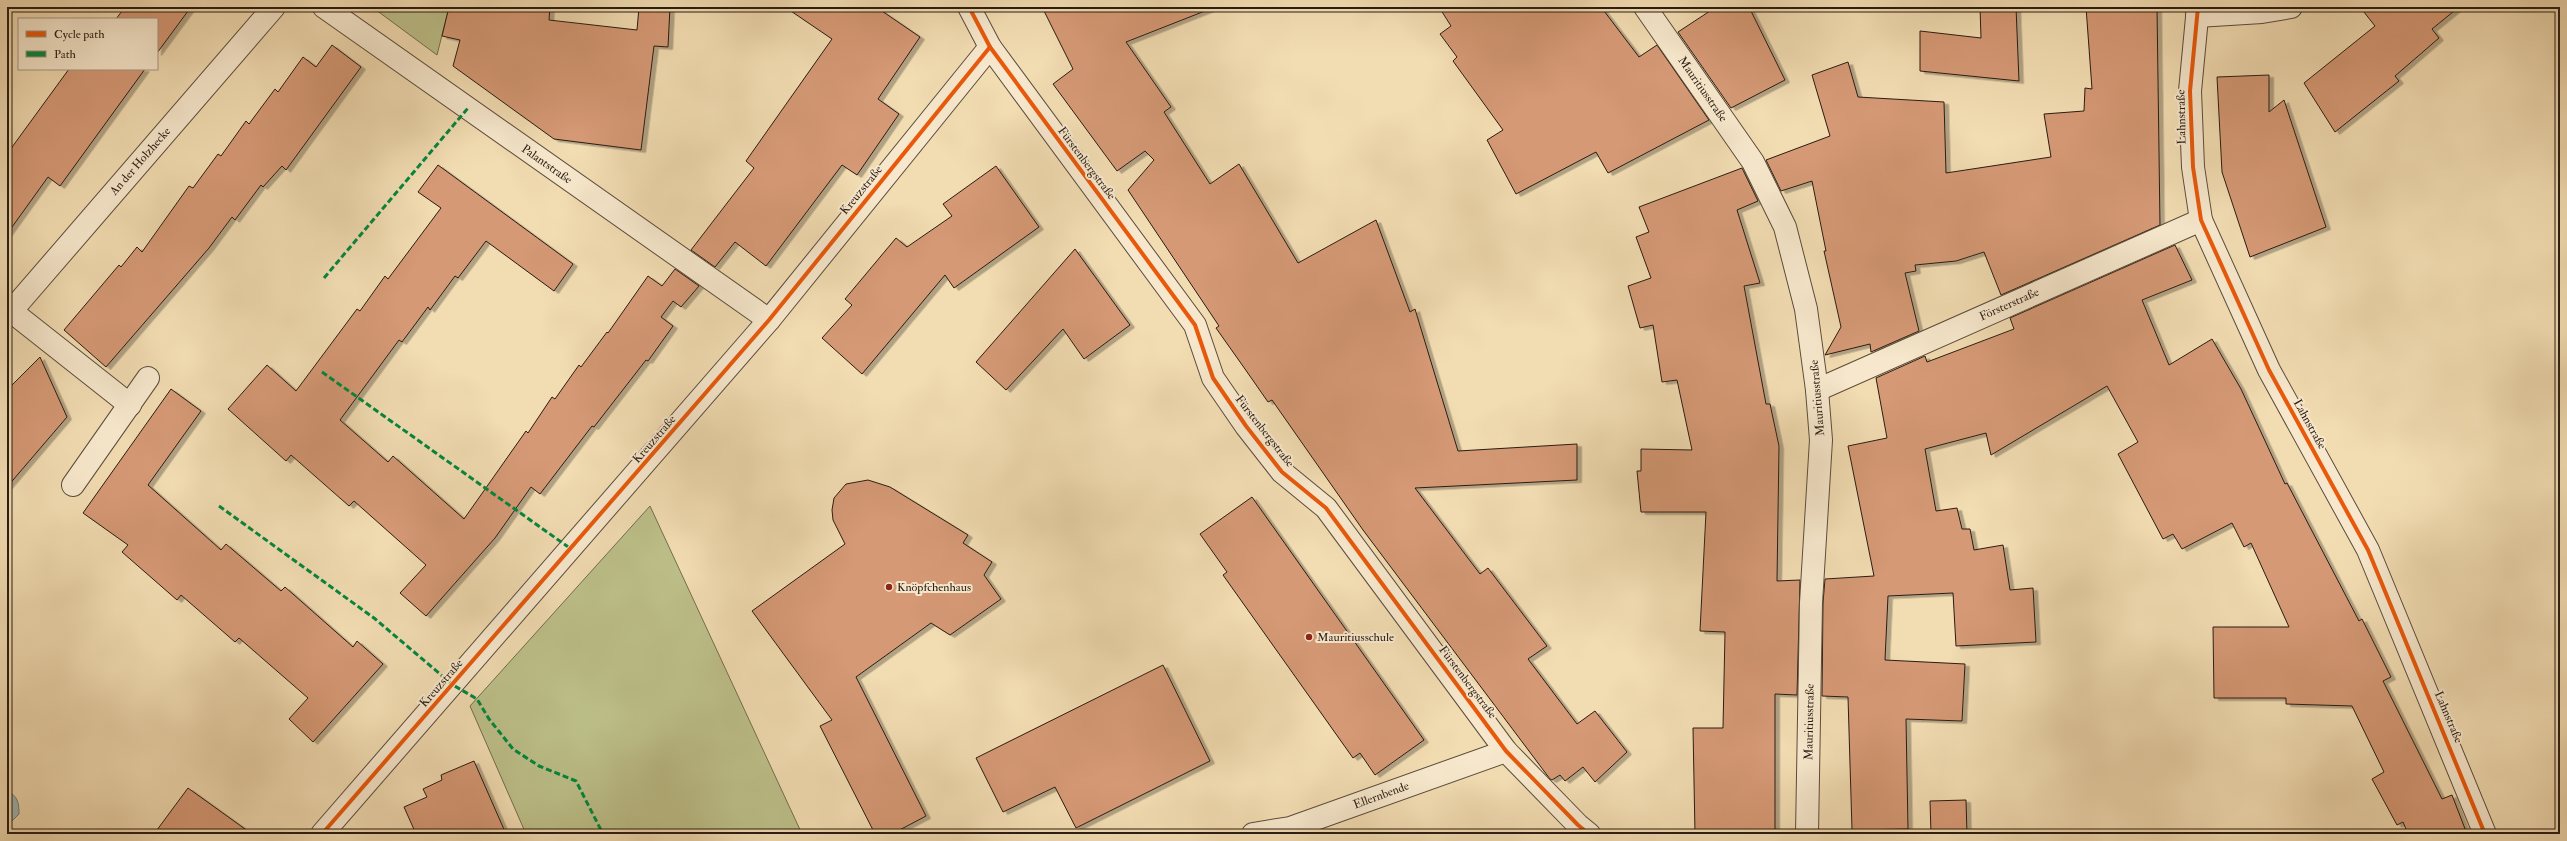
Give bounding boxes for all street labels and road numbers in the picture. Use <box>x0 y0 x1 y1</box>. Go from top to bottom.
street label: Mauritiusstraße <box>1674 54 1731 125</box>
street label: Lahnstraße <box>2174 89 2189 145</box>
street label: An der Holzhecke <box>106 124 174 199</box>
street label: Fürstenbergstraße <box>1054 124 1119 203</box>
street label: Palantstraße <box>518 141 575 187</box>
street label: Kreuzstraße <box>837 163 886 218</box>
street label: Försterstraße <box>1977 285 2041 324</box>
street label: Mauritiusstraße <box>1807 359 1828 437</box>
street label: Fürstenbergstraße <box>1232 392 1297 470</box>
street label: Lahnstraße <box>2290 397 2329 452</box>
street label: Kreuzstraße <box>629 412 679 466</box>
street label: Fürstenbergstraße <box>1435 643 1500 722</box>
street label: Kreuzstraße <box>416 656 466 710</box>
street label: Mauritiusstraße <box>1801 684 1818 760</box>
street label: Lahnstraße <box>2431 689 2466 745</box>
street label: Ellernbende <box>1351 778 1411 812</box>

